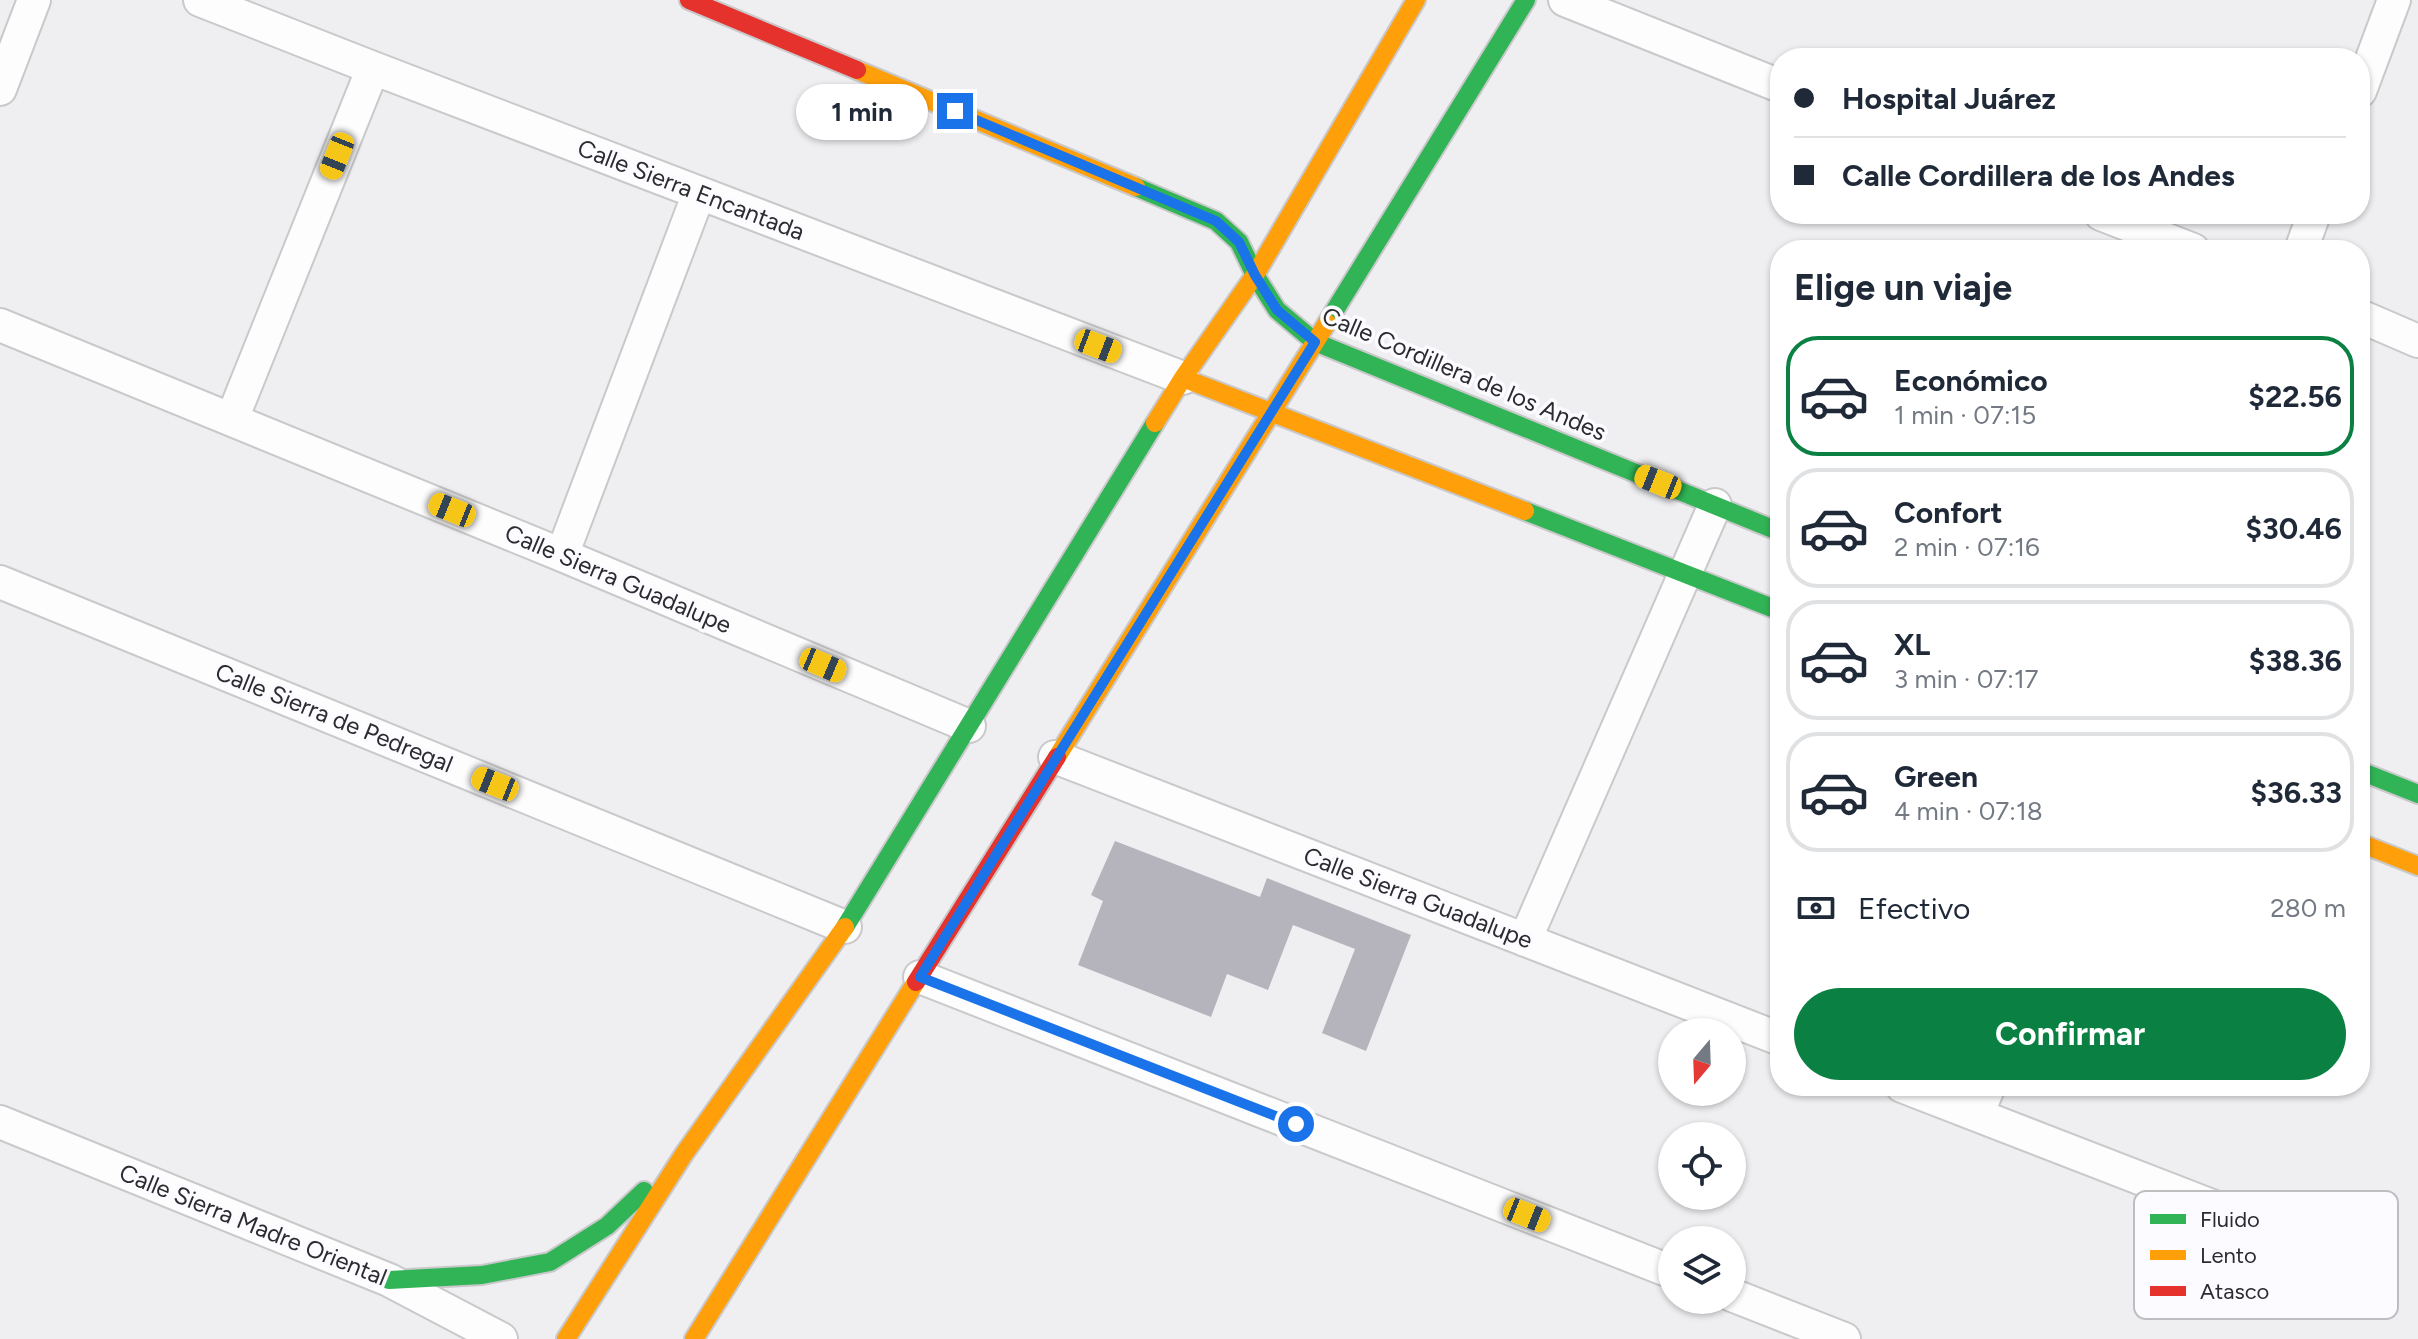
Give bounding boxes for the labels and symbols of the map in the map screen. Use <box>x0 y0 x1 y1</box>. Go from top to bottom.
callout: 1 min <box>795 83 927 139</box>
route end <box>937 93 973 129</box>
car <box>317 129 357 183</box>
street label: Calle Sierra Encantada <box>574 133 809 246</box>
street label: Calle Cordillera de los Andes <box>1318 301 1610 447</box>
car <box>1071 326 1125 366</box>
car <box>1631 462 1685 502</box>
car <box>425 490 479 530</box>
street label: Calle Sierra Guadalupe <box>501 518 736 639</box>
car <box>796 645 850 685</box>
street label: Calle Sierra de Pedregal <box>211 657 457 778</box>
car <box>468 764 522 804</box>
street label: Calle Sierra Guadalupe <box>1300 840 1537 955</box>
north arrow <box>1658 1018 1746 1106</box>
route start <box>1278 1106 1314 1142</box>
street label: Calle Sierra Madre Oriental <box>115 1158 391 1292</box>
legend <box>2134 1191 2398 1319</box>
car <box>1500 1195 1554 1235</box>
text: Fluido <box>2200 1206 2260 1233</box>
text: Lento <box>2200 1242 2257 1269</box>
text: Atasco <box>2200 1278 2269 1305</box>

